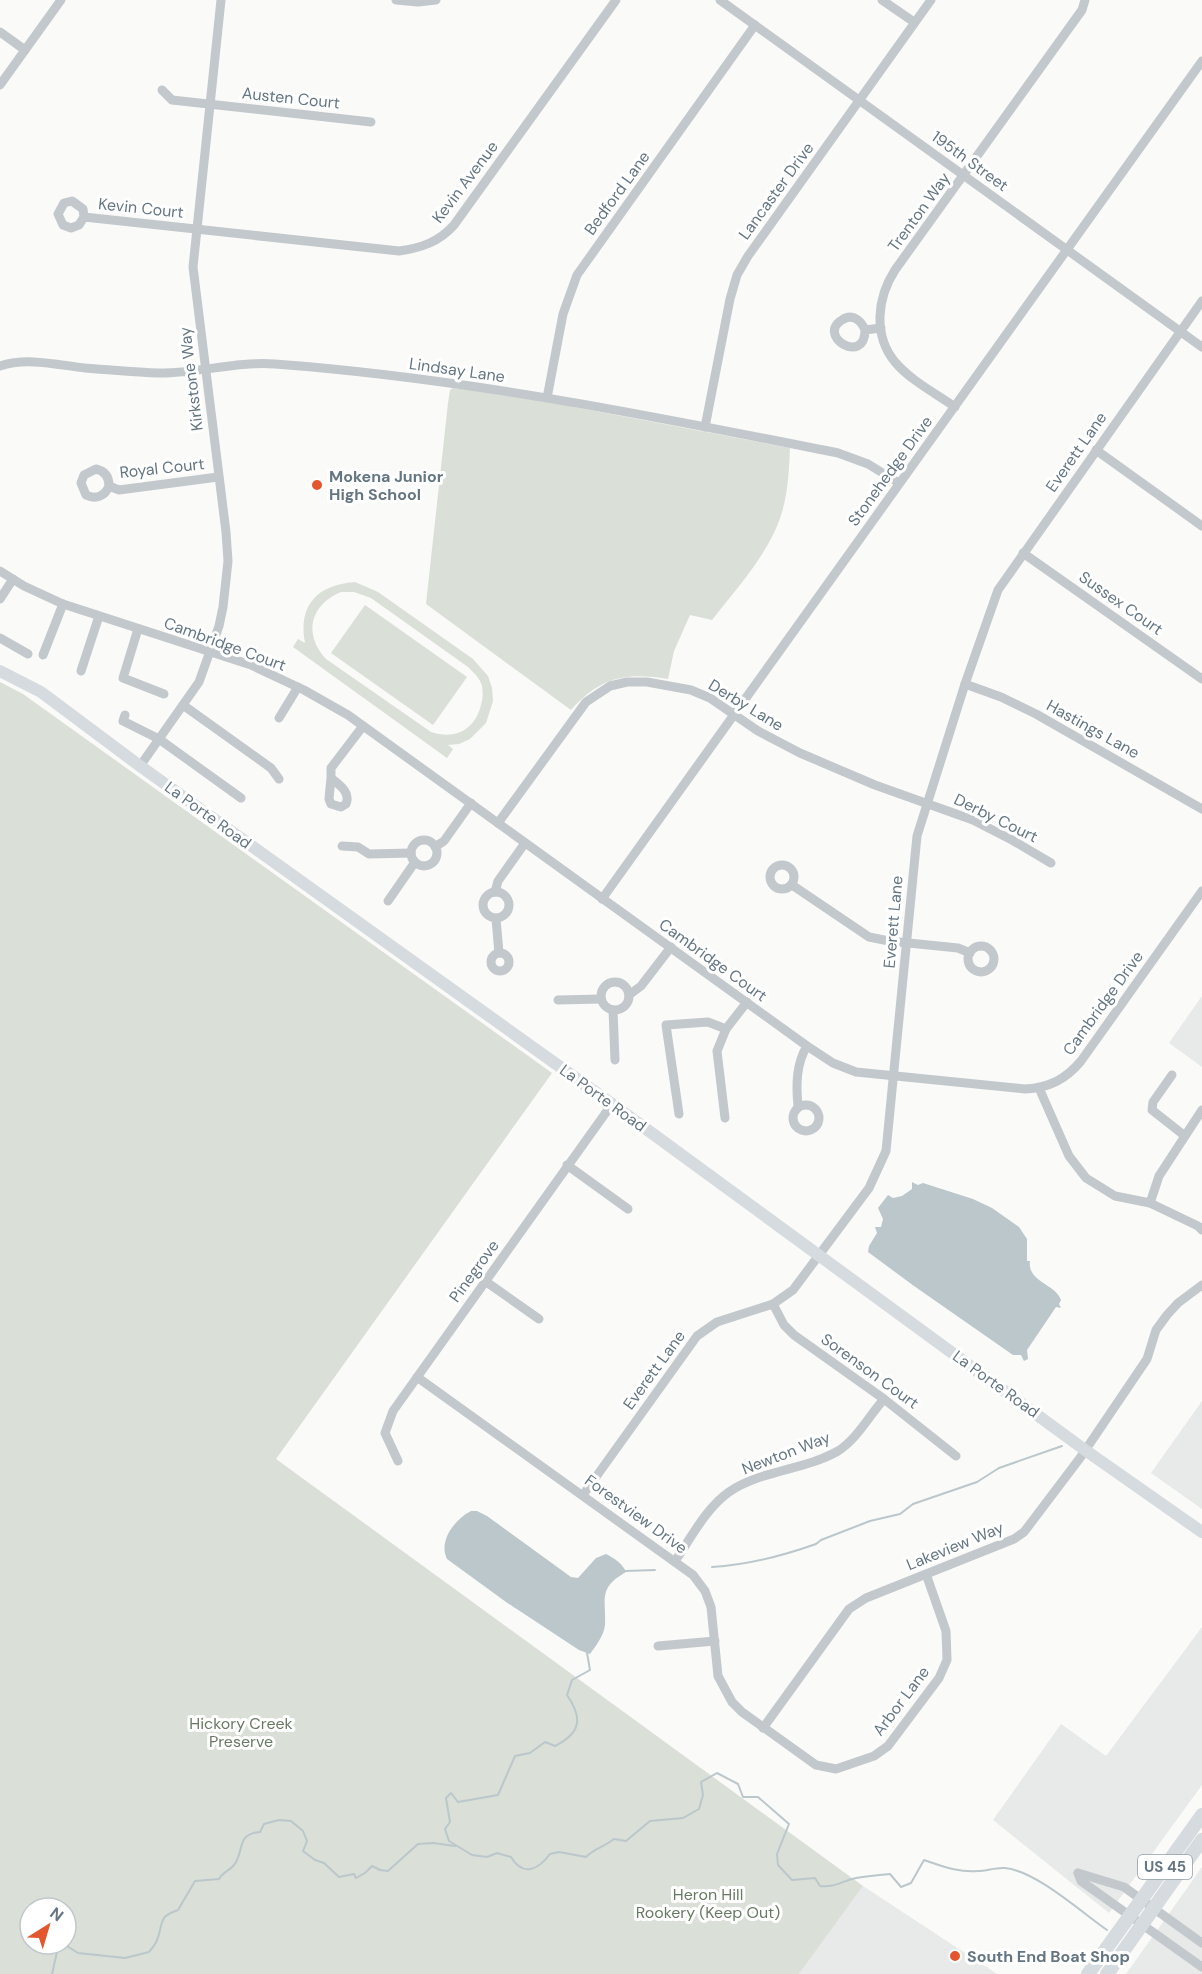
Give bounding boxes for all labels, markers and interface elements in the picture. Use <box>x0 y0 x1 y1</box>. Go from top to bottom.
street label: Austen Court <box>241 82 341 114</box>
street label: 195th Street <box>927 126 1013 196</box>
street label: Kevin Avenue <box>427 137 503 227</box>
street label: Lancaster Drive <box>734 138 818 244</box>
street label: Bedford Lane <box>579 147 655 239</box>
street label: Trenton Way <box>883 168 955 256</box>
street label: Kevin Court <box>97 193 185 223</box>
street label: Kirkstone Way <box>174 326 208 432</box>
street label: Lindsay Lane <box>408 353 506 387</box>
street label: Everett Lane <box>1041 408 1111 496</box>
street label: Stonehedge Drive <box>843 412 937 530</box>
street label: Royal Court <box>119 453 205 483</box>
place label: Mokena Junior High School <box>329 466 444 505</box>
marker: Mokena Junior High School <box>310 478 324 492</box>
street label: Sussex Court <box>1075 566 1167 640</box>
street label: Cambridge Court <box>161 612 289 676</box>
street label: Derby Lane <box>705 674 787 736</box>
street label: Hastings Lane <box>1043 695 1143 763</box>
street label: La Porte Road <box>160 776 256 854</box>
street label: Derby Court <box>951 789 1041 847</box>
street label: Everett Lane <box>878 875 908 969</box>
street label: Cambridge Court <box>655 914 771 1006</box>
street label: Cambridge Drive <box>1058 947 1148 1059</box>
street label: La Porte Road <box>555 1059 651 1137</box>
street label: Pinegrove <box>444 1236 504 1306</box>
street label: Everett Lane <box>618 1326 690 1414</box>
street label: Sorenson Court <box>817 1328 923 1414</box>
street label: La Porte Road <box>948 1345 1044 1423</box>
street label: Newton Way <box>739 1426 833 1479</box>
street label: Forestview Drive <box>581 1470 691 1558</box>
street label: Lakeview Way <box>903 1517 1007 1575</box>
street label: Arbor Lane <box>868 1662 934 1740</box>
park label: Hickory Creek Preserve <box>189 1713 293 1752</box>
road number: US 45 <box>1138 1855 1192 1879</box>
park label: Heron Hill Rookery (Keep Out) <box>636 1884 780 1923</box>
north arrow <box>18 1896 78 1956</box>
text: N <box>46 1903 68 1926</box>
place label: South End Boat Shop <box>967 1946 1130 1967</box>
marker: South End Boat Shop <box>948 1949 962 1963</box>

